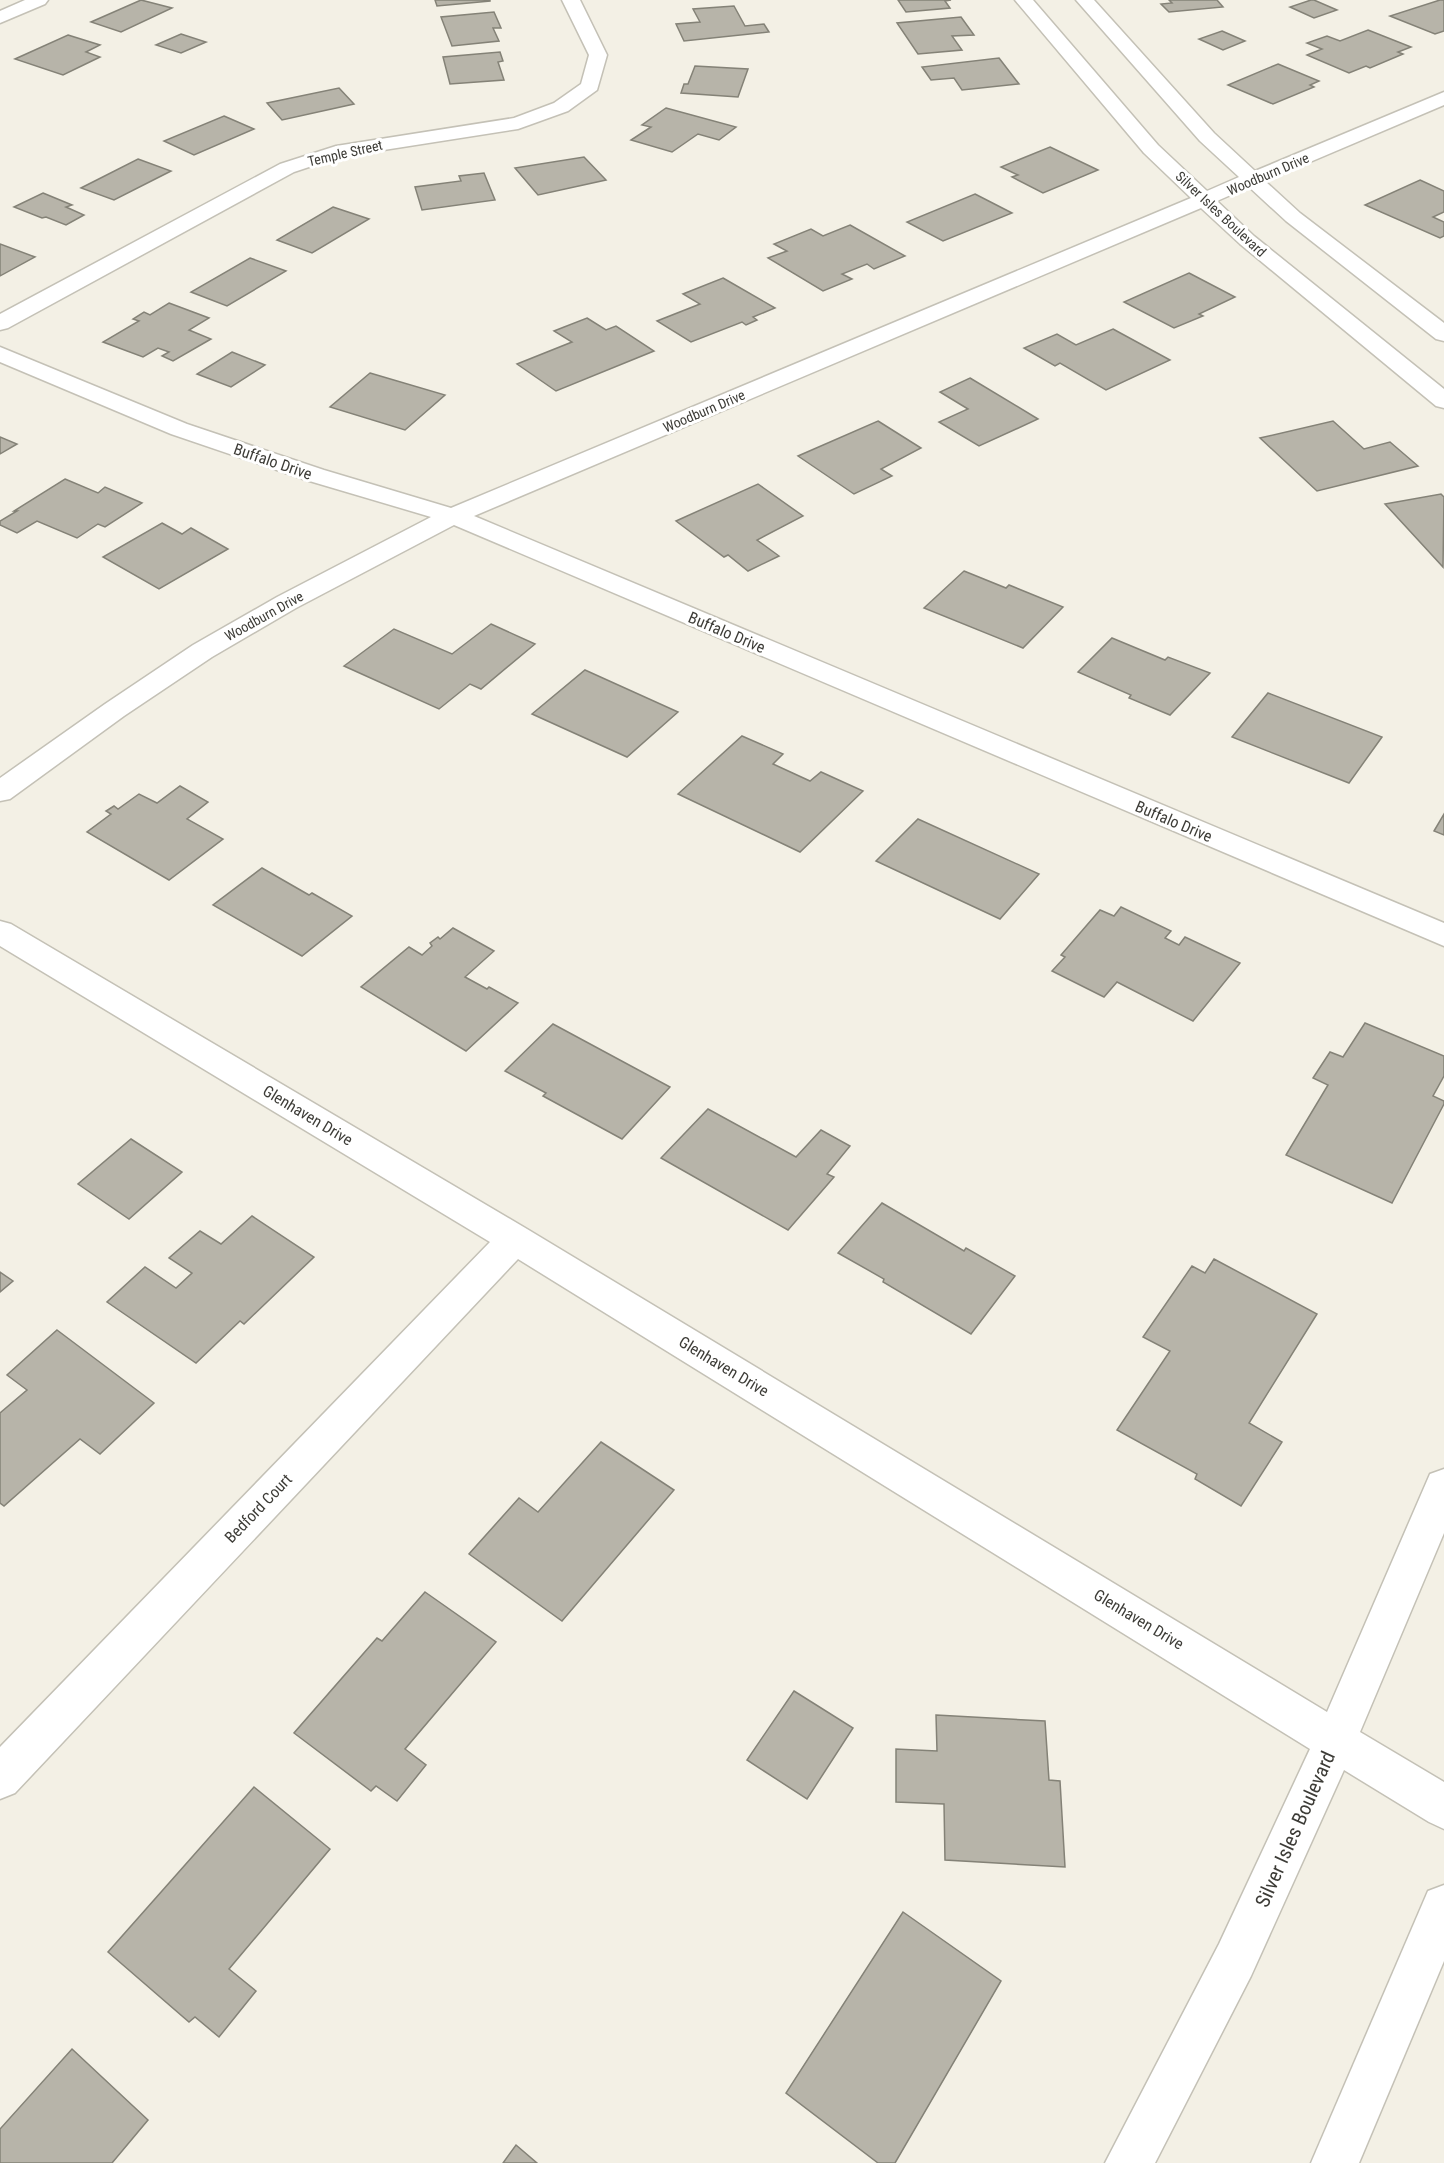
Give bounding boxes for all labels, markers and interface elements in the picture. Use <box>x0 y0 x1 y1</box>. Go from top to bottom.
street label: Temple Street <box>306 137 384 169</box>
street label: Woodburn Drive <box>1225 149 1312 198</box>
street label: Silver Isles Boulevard <box>1173 168 1269 260</box>
street label: Woodburn Drive <box>661 386 748 435</box>
street label: Buffalo Drive <box>231 439 314 484</box>
street label: Woodburn Drive <box>222 588 306 644</box>
street label: Buffalo Drive <box>686 608 768 657</box>
street label: Buffalo Drive <box>1133 797 1215 846</box>
street label: Glenhaven Drive <box>259 1081 356 1150</box>
street label: Glenhaven Drive <box>675 1332 772 1401</box>
street label: Bedford Court <box>221 1470 296 1547</box>
street label: Glenhaven Drive <box>1090 1585 1187 1654</box>
street label: Silver Isles Boulevard <box>1250 1747 1340 1911</box>

